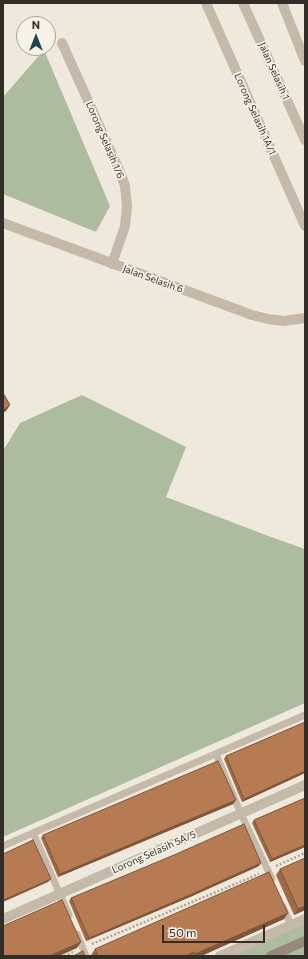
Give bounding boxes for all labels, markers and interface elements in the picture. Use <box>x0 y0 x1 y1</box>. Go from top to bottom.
north arrow <box>16 16 56 56</box>
text: N <box>32 18 40 31</box>
street label: Jalan Selasih 1 <box>256 40 292 102</box>
street label: Lorong Selasih 1A/1 <box>232 71 278 157</box>
street label: Lorong Selasih 1/6 <box>83 100 127 180</box>
street label: Jalan Selasih 6 <box>121 263 185 295</box>
street label: Lorong Selasih 5A/5 <box>110 828 198 876</box>
scale bar <box>164 917 267 943</box>
text: 50 m <box>169 925 197 939</box>

